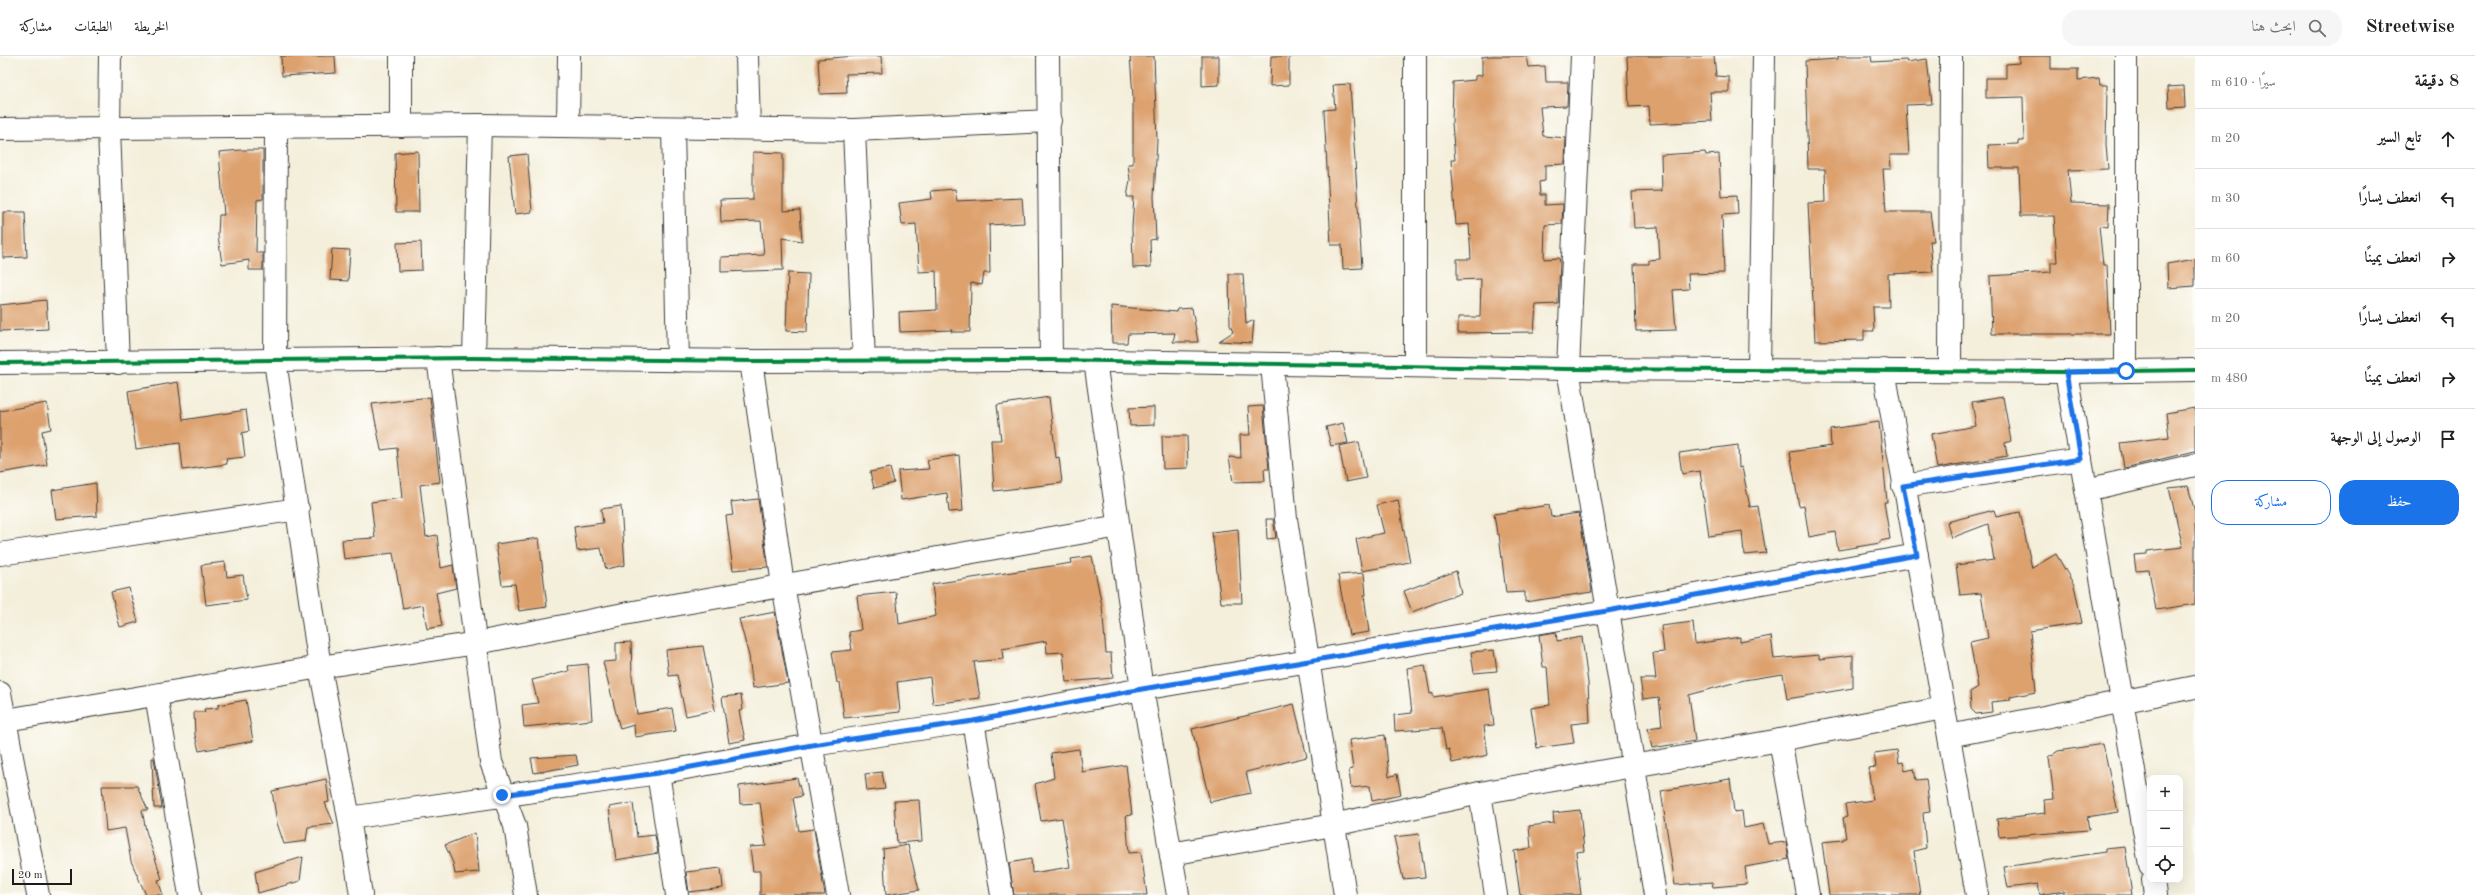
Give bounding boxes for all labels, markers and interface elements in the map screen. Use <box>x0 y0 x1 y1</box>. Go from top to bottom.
search box <box>2062 10 2342 46</box>
icon: search <box>2306 17 2328 39</box>
text: Streetwise <box>2366 18 2455 37</box>
text: مشاركة <box>20 20 52 34</box>
text: الطبقات <box>74 20 112 34</box>
text: الخريطة <box>134 20 168 34</box>
text: ابحث هنا <box>2251 20 2296 35</box>
text: 8 دقيقة <box>2415 73 2459 90</box>
text: سيرًا · 610 m <box>2211 76 2276 89</box>
icon: ahead <box>2437 128 2459 150</box>
text: تابع السير <box>2378 131 2421 146</box>
text: 20 m <box>2211 132 2240 145</box>
icon: left <box>2437 188 2459 210</box>
text: انعطف يسارًا <box>2359 191 2421 206</box>
text: 30 m <box>2211 192 2240 205</box>
icon: right <box>2437 248 2459 270</box>
text: انعطف يمينًا <box>2365 251 2421 266</box>
text: 60 m <box>2211 252 2240 265</box>
icon: left <box>2437 308 2459 330</box>
text: انعطف يسارًا <box>2359 311 2421 326</box>
text: 20 m <box>2211 312 2240 325</box>
route start <box>2117 362 2135 380</box>
icon: right <box>2437 368 2459 390</box>
text: انعطف يمينًا <box>2365 371 2421 386</box>
text: 480 m <box>2211 372 2248 385</box>
icon: arrive <box>2437 428 2459 450</box>
text: الوصول إلى الوجهة <box>2330 431 2421 446</box>
button: مشاركة <box>2211 480 2331 525</box>
button: حفظ <box>2339 480 2459 525</box>
map controls <box>2147 775 2183 883</box>
button: + <box>2147 775 2183 811</box>
route end <box>493 786 511 804</box>
button: − <box>2147 811 2183 847</box>
button: locate <box>2147 847 2183 883</box>
scale bar <box>12 867 72 886</box>
text: 20 m <box>18 870 43 881</box>

